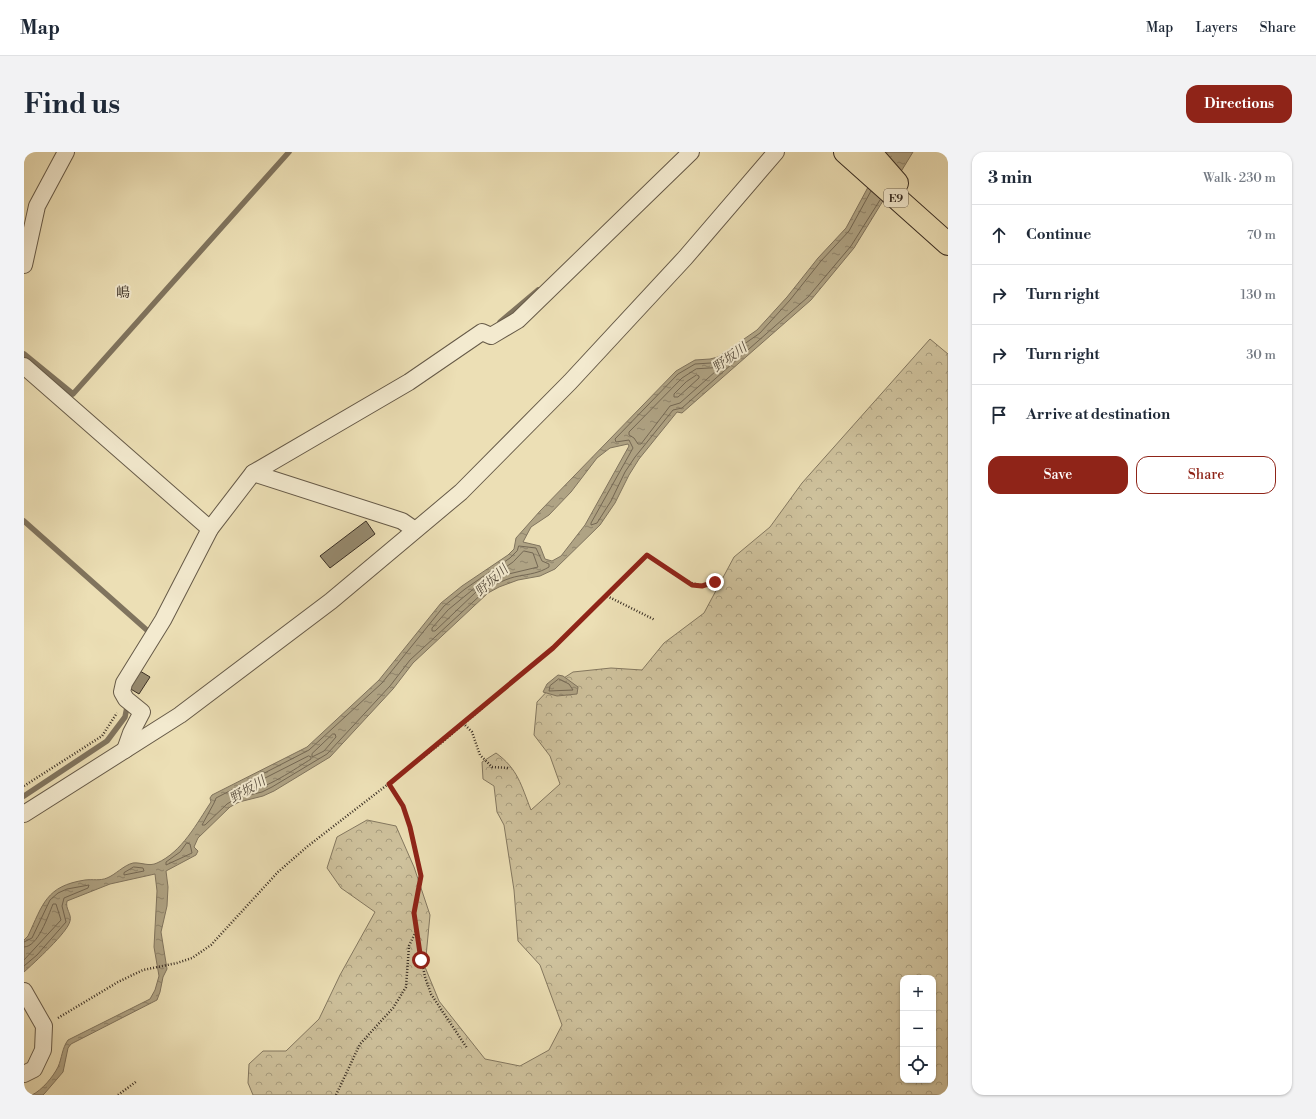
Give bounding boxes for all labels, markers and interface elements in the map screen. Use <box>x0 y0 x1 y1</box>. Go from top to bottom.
text: Map <box>20 16 60 40</box>
text: Map <box>1146 19 1173 37</box>
text: Layers <box>1195 19 1238 37</box>
text: Share <box>1260 19 1296 37</box>
button: Directions <box>1186 85 1292 123</box>
text: Find us <box>24 87 120 122</box>
text: 3 min <box>988 167 1032 189</box>
text: Walk · 230 m <box>1203 170 1276 186</box>
road number: E9 <box>884 189 908 207</box>
icon: ahead <box>988 224 1010 246</box>
text: Continue <box>1026 225 1091 244</box>
text: 70 m <box>1247 227 1276 243</box>
district label: 嶋 <box>116 284 130 302</box>
icon: right <box>988 284 1010 306</box>
text: Turn right <box>1026 285 1100 304</box>
text: 130 m <box>1241 287 1276 303</box>
water label: 野坂川 <box>709 339 752 376</box>
icon: right <box>988 344 1010 366</box>
text: Turn right <box>1026 345 1100 364</box>
text: 30 m <box>1246 347 1276 363</box>
icon: arrive <box>988 404 1010 426</box>
text: Arrive at destination <box>1026 405 1170 424</box>
button: Save <box>988 456 1128 494</box>
button: Share <box>1136 456 1276 494</box>
water label: 野坂川 <box>472 560 513 600</box>
route end <box>706 573 724 591</box>
water label: 野坂川 <box>227 772 270 807</box>
route start <box>412 951 430 969</box>
map controls <box>900 975 936 1083</box>
button: + <box>900 975 936 1011</box>
button: − <box>900 1011 936 1047</box>
button: locate <box>900 1047 936 1083</box>

